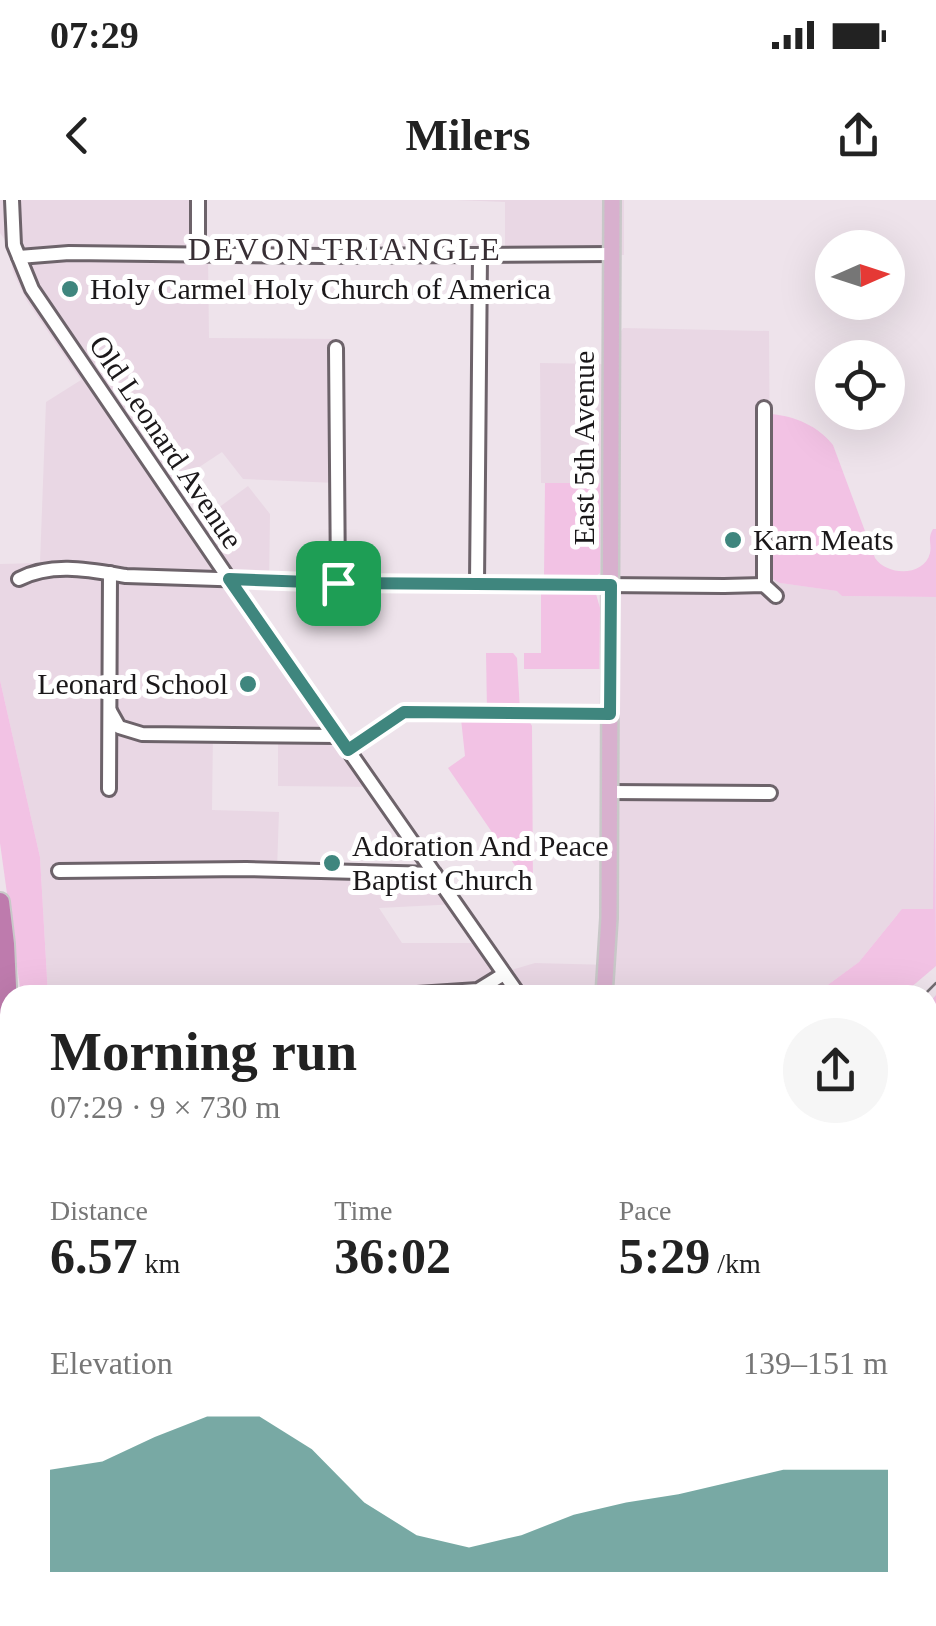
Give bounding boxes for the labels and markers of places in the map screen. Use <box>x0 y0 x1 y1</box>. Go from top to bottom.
place label: Holy Carmel Holy Church of America <box>90 272 551 305</box>
marker: Holy Carmel Holy Church of America <box>59 278 81 300</box>
place label: Karn Meats <box>753 523 894 556</box>
marker: Karn Meats <box>722 529 744 551</box>
pin <box>296 541 381 626</box>
place label: Leonard School <box>37 667 228 700</box>
marker: Leonard School <box>237 673 259 695</box>
place label: Adoration And Peace Baptist Church <box>352 829 609 896</box>
marker: Adoration And Peace Baptist Church <box>321 852 343 874</box>

